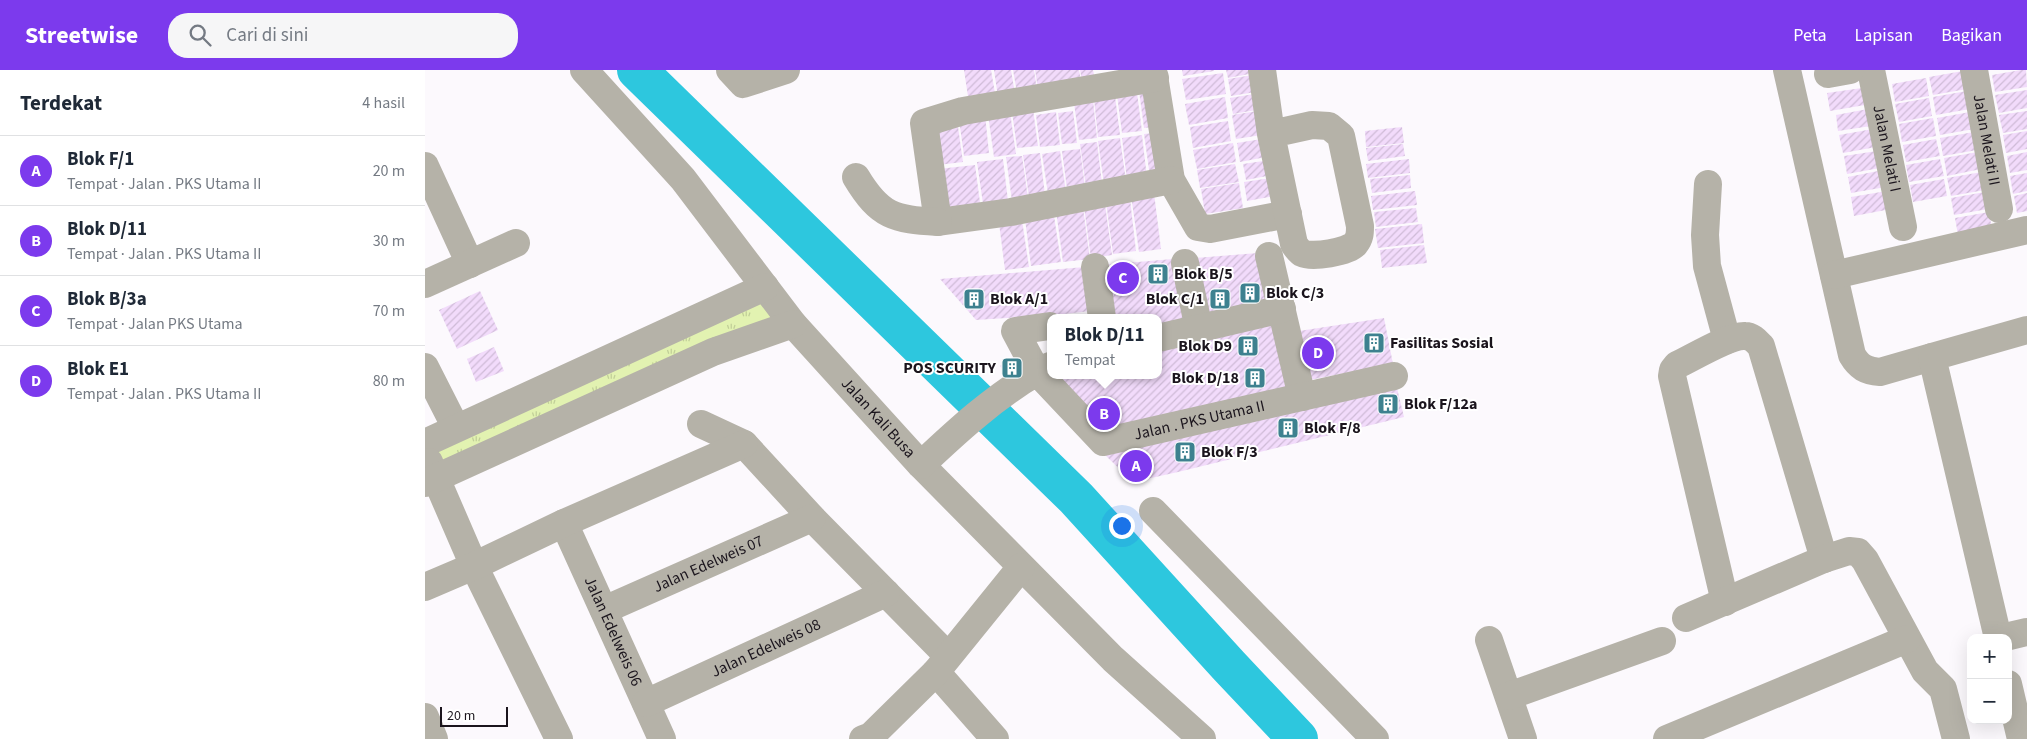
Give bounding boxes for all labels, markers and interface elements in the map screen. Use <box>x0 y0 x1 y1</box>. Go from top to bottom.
search box <box>168 13 518 58</box>
text: Streetwise <box>25 18 138 53</box>
icon: search <box>186 21 214 49</box>
text: Cari di sini <box>226 22 309 49</box>
text: Peta <box>1793 23 1826 48</box>
text: Lapisan <box>1854 23 1913 48</box>
text: Bagikan <box>1941 23 2002 48</box>
text: Terdekat <box>20 88 102 118</box>
text: 4 hasil <box>362 92 405 114</box>
street label: Jalan Melati II <box>1968 92 2006 187</box>
street label: Jalan Melati I <box>1867 103 1907 194</box>
text: Blok F/1 <box>67 146 134 173</box>
text: A <box>31 160 41 182</box>
text: 20 m <box>373 160 405 182</box>
text: Tempat · Jalan . PKS Utama II <box>67 173 261 195</box>
text: Blok D/11 <box>67 216 147 243</box>
text: B <box>31 230 41 252</box>
text: 30 m <box>373 230 405 252</box>
text: Tempat · Jalan . PKS Utama II <box>67 243 261 265</box>
pin: C <box>1107 259 1139 297</box>
building icon: Blok B/5 <box>1146 262 1170 286</box>
place label: Blok B/5 <box>1174 263 1233 285</box>
building icon: Blok C/3 <box>1238 281 1262 305</box>
place label: Blok C/3 <box>1266 282 1324 304</box>
text: Blok B/3a <box>67 286 147 313</box>
building icon: Blok A/1 <box>962 287 986 311</box>
building icon: Blok C/1 <box>1208 287 1232 311</box>
place label: Blok A/1 <box>990 288 1048 310</box>
place label: Blok C/1 <box>1146 288 1204 310</box>
text: C <box>31 300 41 322</box>
text: 70 m <box>373 300 405 322</box>
text: Tempat · Jalan PKS Utama <box>67 313 243 335</box>
popup <box>1047 314 1162 379</box>
text: Blok D/11 <box>1064 322 1145 349</box>
building icon: Fasilitas Sosial <box>1362 331 1386 355</box>
place label: Fasilitas Sosial <box>1390 332 1494 354</box>
building icon: Blok D9 <box>1236 334 1260 358</box>
pin: D <box>1302 334 1334 372</box>
place label: Blok D9 <box>1178 335 1232 357</box>
text: Tempat <box>1064 349 1115 371</box>
text: Blok E1 <box>67 356 129 383</box>
building icon: POS SCURITY <box>1000 356 1024 380</box>
place label: POS SCURITY <box>903 357 997 379</box>
building icon: Blok D/18 <box>1243 366 1267 390</box>
place label: Blok D/18 <box>1172 367 1239 389</box>
text: D <box>31 370 41 392</box>
text: 80 m <box>373 370 405 392</box>
street label: Jalan Kali Busa <box>836 373 920 463</box>
text: Tempat · Jalan . PKS Utama II <box>67 383 261 405</box>
building icon: Blok F/12a <box>1376 392 1400 416</box>
place label: Blok F/12a <box>1404 393 1477 415</box>
pin: B <box>1088 395 1120 433</box>
street label: Jalan . PKS Utama II <box>1132 395 1267 446</box>
building icon: Blok F/8 <box>1276 416 1300 440</box>
place label: Blok F/8 <box>1304 417 1361 439</box>
building icon: Blok F/3 <box>1173 440 1197 464</box>
place label: Blok F/3 <box>1201 441 1258 463</box>
pin: A <box>1120 447 1152 485</box>
your location <box>1109 513 1135 539</box>
street label: Jalan Edelweis 07 <box>650 530 767 598</box>
street label: Jalan Edelweis 06 <box>579 573 648 690</box>
street label: Jalan Edelweis 08 <box>708 613 824 683</box>
map controls <box>1967 634 2012 724</box>
button: + <box>1967 634 2012 679</box>
button: − <box>1967 679 2012 724</box>
scale bar <box>440 704 507 727</box>
text: 20 m <box>447 706 475 726</box>

